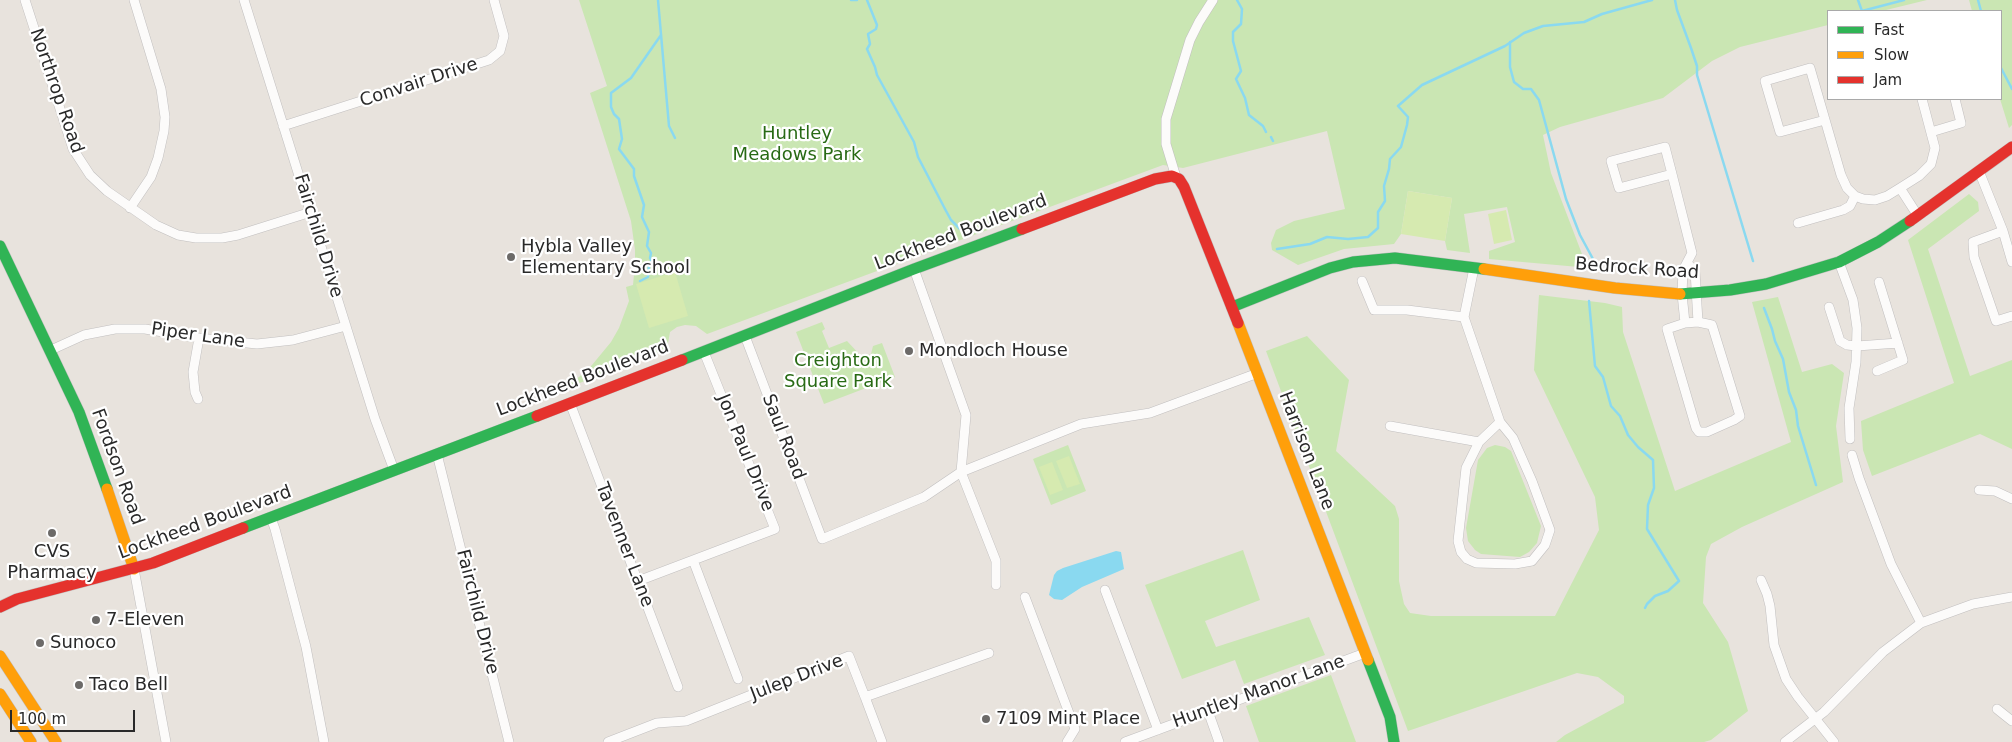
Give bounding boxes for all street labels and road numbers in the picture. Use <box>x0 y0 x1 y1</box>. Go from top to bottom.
street label: Northrop Road <box>25 26 87 156</box>
street label: Convair Drive <box>357 54 481 112</box>
street label: Fairchild Drive <box>289 172 347 300</box>
street label: Lockheed Boulevard <box>872 190 1050 276</box>
street label: Bedrock Road <box>1574 254 1700 284</box>
street label: Piper Lane <box>150 319 246 353</box>
street label: Lockheed Boulevard <box>494 336 672 422</box>
street label: Harrison Lane <box>1273 389 1339 513</box>
street label: Jon Paul Drive <box>712 391 778 515</box>
street label: Saul Road <box>757 391 809 483</box>
street label: Fordson Road <box>86 406 148 528</box>
street label: Tavenner Lane <box>590 480 658 610</box>
street label: Lockheed Boulevard <box>115 482 295 564</box>
street label: Fairchild Drive <box>451 547 503 677</box>
street label: Julep Drive <box>747 650 847 706</box>
street label: Huntley Manor Lane <box>1170 651 1348 733</box>

